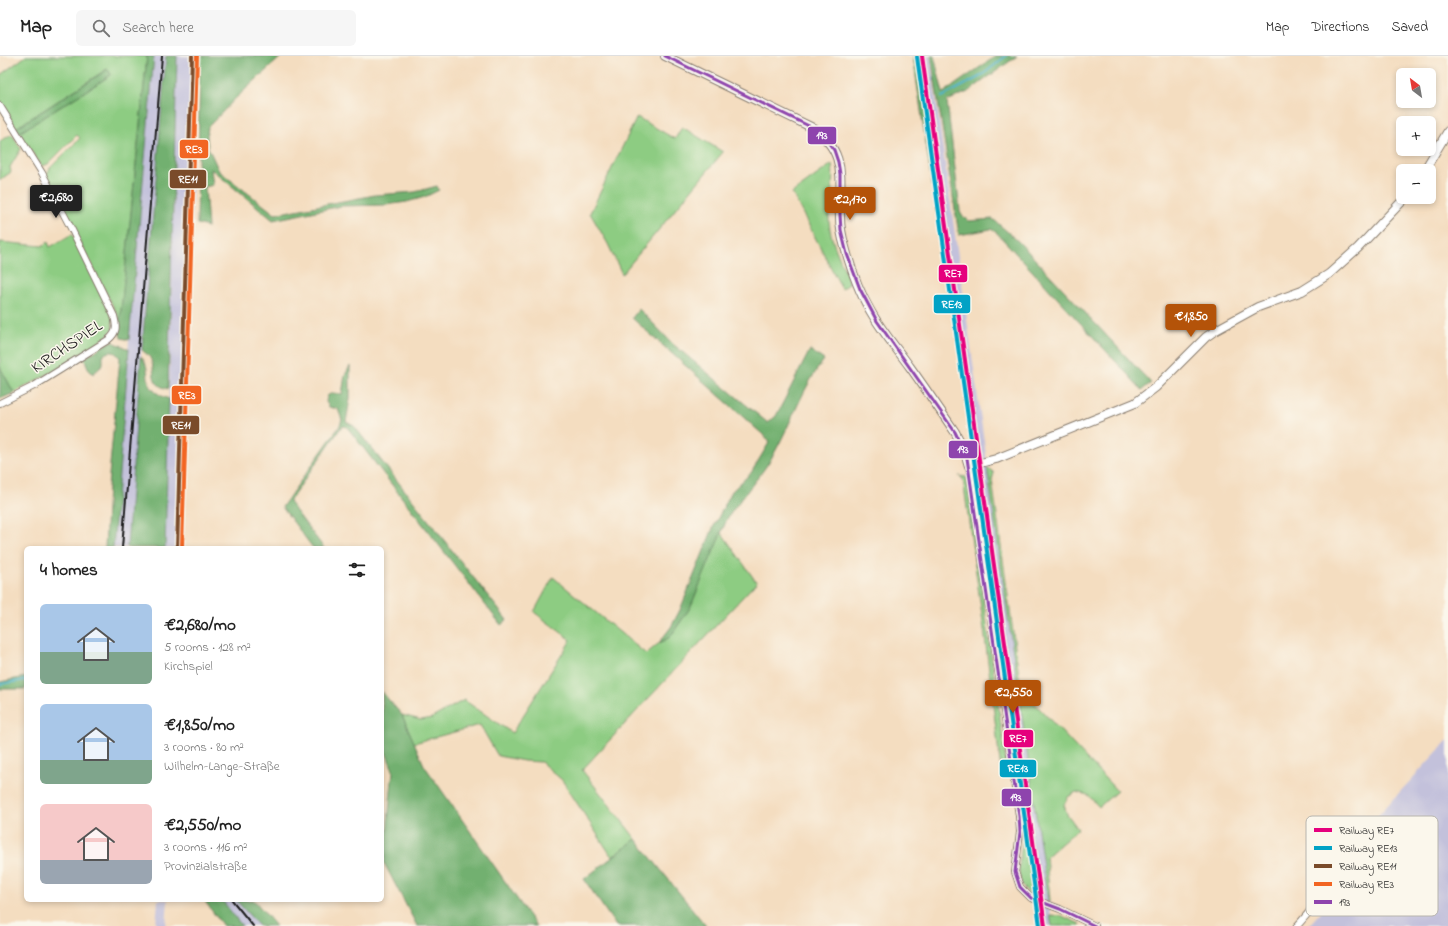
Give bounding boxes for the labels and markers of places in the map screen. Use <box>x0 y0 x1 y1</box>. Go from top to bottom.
pin: €2,680 <box>23 185 89 219</box>
pin: €2,170 <box>817 187 883 221</box>
pin: €1,850 <box>1158 304 1224 338</box>
pin: €2,550 <box>980 680 1046 714</box>

